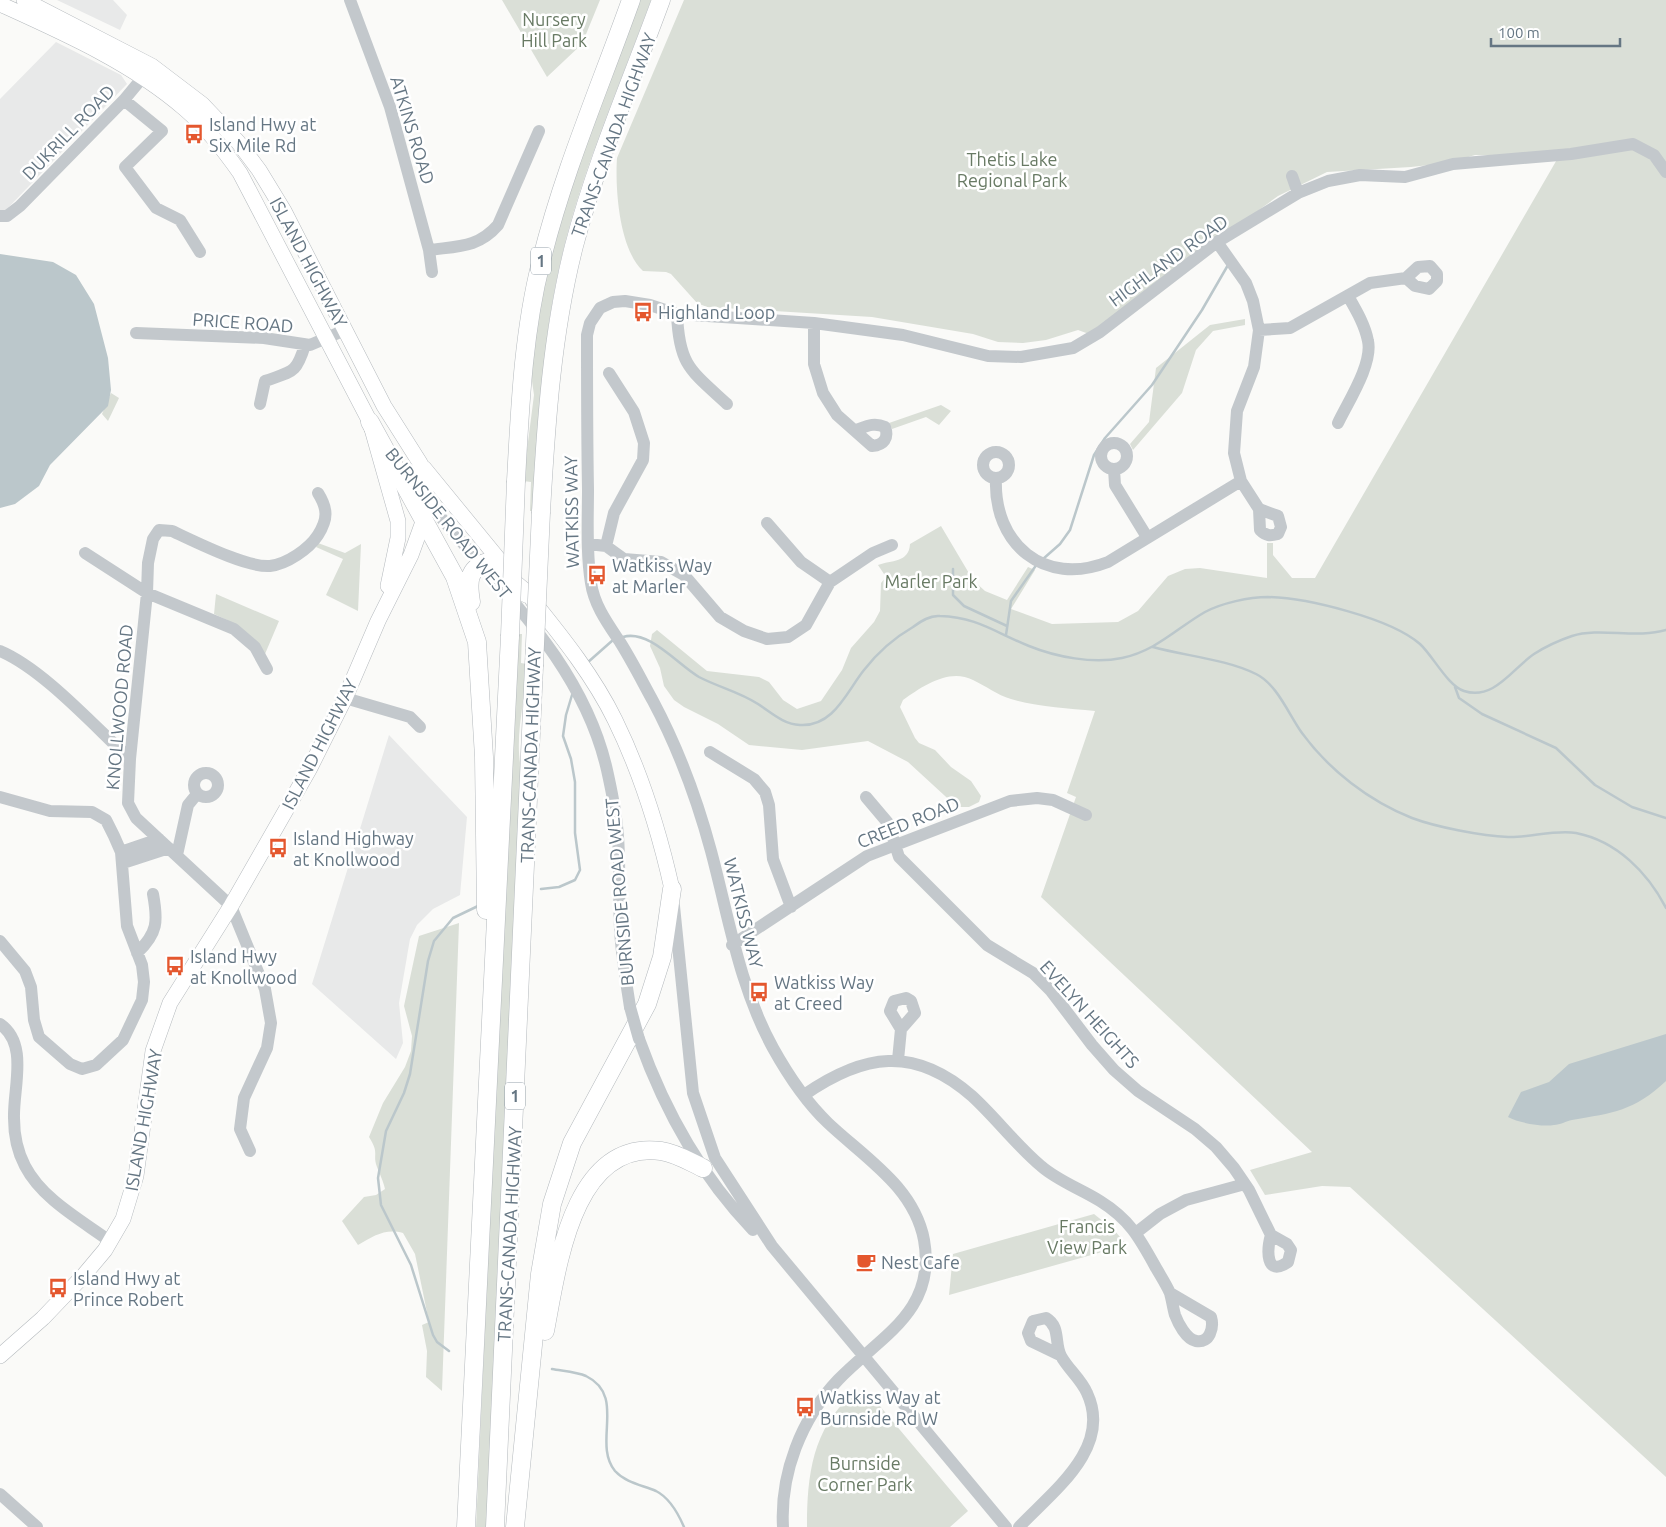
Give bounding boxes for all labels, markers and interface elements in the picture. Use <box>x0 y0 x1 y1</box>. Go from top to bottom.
park label: Nursery Hill Park <box>521 9 587 50</box>
scale bar <box>1491 15 1620 47</box>
text: 100 m <box>1498 24 1540 41</box>
street label: TRANS-CANADA HIGHWAY <box>567 30 660 240</box>
street label: ATKINS ROAD <box>387 73 439 187</box>
street label: DUKRILL ROAD <box>18 81 118 183</box>
place label: Island Hwy at Six Mile Rd <box>209 114 316 155</box>
bus stop icon: Island Hwy at Six Mile Rd <box>183 123 205 145</box>
park label: Thetis Lake Regional Park <box>957 149 1067 190</box>
street label: ISLAND HIGHWAY <box>266 194 352 331</box>
street label: HIGHLAND ROAD <box>1105 210 1231 310</box>
road number: 1 <box>531 248 551 274</box>
bus stop icon: Highland Loop <box>632 301 654 323</box>
place label: Highland Loop <box>658 302 775 322</box>
street label: PRICE ROAD <box>192 308 294 336</box>
street label: BURNSIDE ROAD WEST <box>382 443 516 603</box>
street label: WATKISS WAY <box>560 455 582 569</box>
place label: Watkiss Way at Marler <box>612 555 712 596</box>
bus stop icon: Watkiss Way at Marler <box>586 564 608 586</box>
park label: Marler Park <box>884 571 978 591</box>
street label: KNOLLWOOD ROAD <box>102 623 136 791</box>
street label: TRANS-CANADA HIGHWAY <box>516 646 544 863</box>
street label: ISLAND HIGHWAY <box>277 675 361 813</box>
street label: CREED ROAD <box>854 792 962 852</box>
street label: BURNSIDE ROAD WEST <box>601 797 637 987</box>
place label: Island Highway at Knollwood <box>293 828 414 869</box>
bus stop icon: Island Highway at Knollwood <box>267 837 289 859</box>
street label: WATKISS WAY <box>721 856 768 971</box>
place label: Island Hwy at Knollwood <box>190 946 297 987</box>
bus stop icon: Island Hwy at Knollwood <box>164 955 186 977</box>
street label: EVELYN HEIGHTS <box>1037 956 1143 1072</box>
place label: Watkiss Way at Creed <box>774 972 874 1013</box>
bus stop icon: Watkiss Way at Creed <box>748 981 770 1003</box>
street label: ISLAND HIGHWAY <box>121 1047 165 1193</box>
road number: 1 <box>505 1082 525 1110</box>
street label: TRANS-CANADA HIGHWAY <box>493 1125 525 1342</box>
park label: Francis View Park <box>1047 1216 1127 1257</box>
cafe icon: Nest Cafe <box>855 1251 877 1273</box>
place label: Nest Cafe <box>881 1252 960 1272</box>
place label: Island Hwy at Prince Robert <box>73 1268 184 1309</box>
bus stop icon: Island Hwy at Prince Robert <box>47 1277 69 1299</box>
place label: Watkiss Way at Burnside Rd W <box>820 1387 940 1428</box>
bus stop icon: Watkiss Way at Burnside Rd W <box>794 1396 816 1418</box>
park label: Burnside Corner Park <box>817 1453 913 1494</box>

